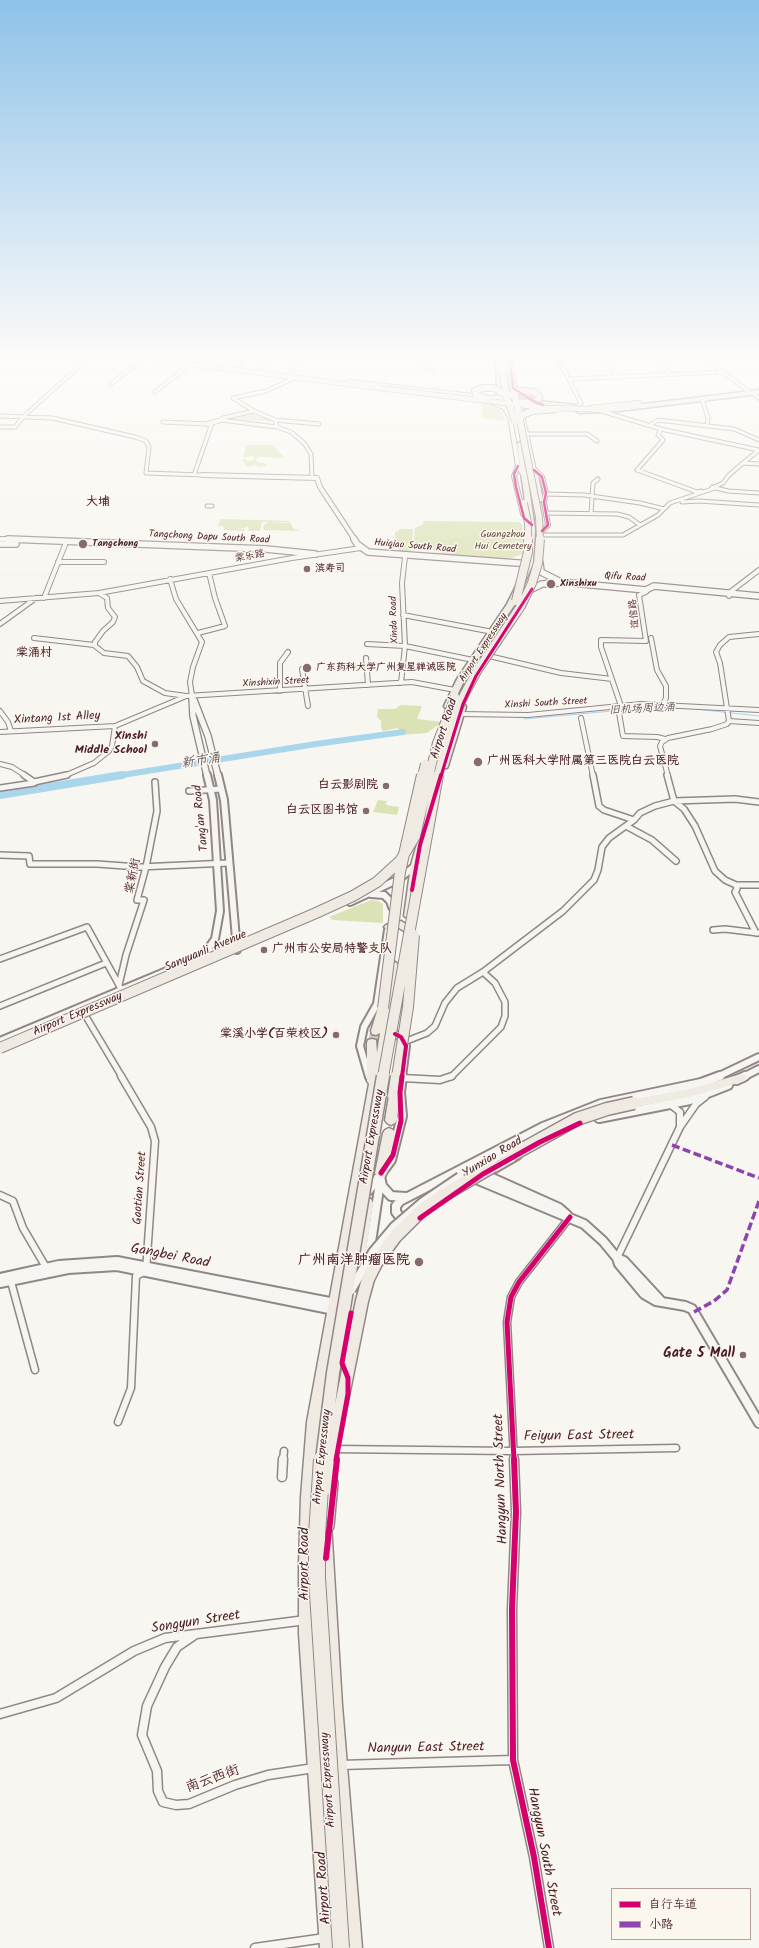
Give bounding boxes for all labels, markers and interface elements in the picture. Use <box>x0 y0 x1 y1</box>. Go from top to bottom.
district label: 大埔 <box>86 496 110 510</box>
street label: Tangchong Dapu South Road <box>148 529 270 547</box>
park label: Guangzhou Hui Cemetery <box>474 529 532 552</box>
street label: Huiqiao South Road <box>374 537 456 557</box>
marker: Tangchong <box>77 538 89 550</box>
place label: Tangchong <box>92 538 138 550</box>
street label: 棠乐路 <box>234 548 266 566</box>
place label: 滨寿司 <box>315 563 345 575</box>
marker: 滨寿司 <box>302 564 312 574</box>
street label: Qifu Road <box>604 571 646 585</box>
marker: Xinshixu <box>545 578 557 590</box>
place label: Xinshixu <box>560 578 596 590</box>
street label: Xinda Road <box>388 596 402 644</box>
street label: 谊信路 <box>627 598 643 630</box>
street label: Airport Expressway <box>457 611 511 685</box>
district label: 棠涌村 <box>16 647 52 661</box>
marker: 广东药科大学广州复星禅诚医院 <box>301 662 313 674</box>
place label: 广东药科大学广州复星禅诚医院 <box>316 662 456 674</box>
street label: Xinshixin Street <box>242 675 310 691</box>
street label: Xinshi South Street <box>504 696 588 712</box>
street label: Airport Road <box>428 697 462 761</box>
water label: 旧机场周边涌 <box>609 702 675 718</box>
street label: Xintang 1st Alley <box>13 710 101 728</box>
place label: Xinshi Middle School <box>75 730 147 758</box>
marker: Xinshi Middle School <box>150 739 160 749</box>
water label: 新市涌 <box>181 751 221 773</box>
place label: 广州医科大学附属第三医院白云医院 <box>487 755 679 769</box>
marker: 广州医科大学附属第三医院白云医院 <box>472 756 484 768</box>
place label: 白云影剧院 <box>318 779 378 793</box>
marker: 白云影剧院 <box>381 781 391 791</box>
street label: Tang'an Road <box>191 784 213 852</box>
place label: 白云区图书馆 <box>286 804 358 818</box>
marker: 白云区图书馆 <box>361 806 371 816</box>
street label: 棠新街 <box>123 857 145 895</box>
street label: Sanyuanli Avenue <box>163 928 249 976</box>
place label: 广州市公安局特警支队 <box>272 943 392 957</box>
marker: 广州市公安局特警支队 <box>259 945 269 955</box>
street label: Airport Expressway <box>31 990 125 1040</box>
place label: 棠溪小学(百荣校区) <box>220 1028 328 1042</box>
marker: 棠溪小学(百荣校区) <box>331 1030 341 1040</box>
street label: Airport Expressway <box>358 1089 388 1185</box>
street label: Yunxiao Road <box>461 1135 525 1181</box>
street label: Gaotian Street <box>131 1151 151 1225</box>
street label: Gangbei Road <box>129 1241 211 1273</box>
place label: 广州南洋肿瘤医院 <box>298 1254 410 1270</box>
marker: 广州南洋肿瘤医院 <box>413 1256 425 1268</box>
place label: Gate 5 Mall <box>663 1347 735 1363</box>
marker: Gate 5 Mall <box>738 1350 748 1360</box>
street label: Airport Expressway <box>311 1409 335 1505</box>
street label: Hangyun North Street <box>491 1413 513 1545</box>
street label: Feiyun East Street <box>524 1428 634 1446</box>
street label: Airport Road <box>298 1527 314 1601</box>
street label: Songyun Street <box>150 1608 242 1638</box>
street label: Airport Expressway <box>318 1732 340 1828</box>
street label: Nanyun East Street <box>367 1740 485 1758</box>
street label: 南云西街 <box>184 1763 242 1797</box>
street label: Hangyun South Street <box>522 1786 564 1918</box>
street label: Airport Road <box>314 1851 336 1925</box>
legend <box>611 1888 751 1940</box>
text: 自行车道 <box>649 1895 697 1914</box>
text: 小路 <box>649 1915 673 1934</box>

